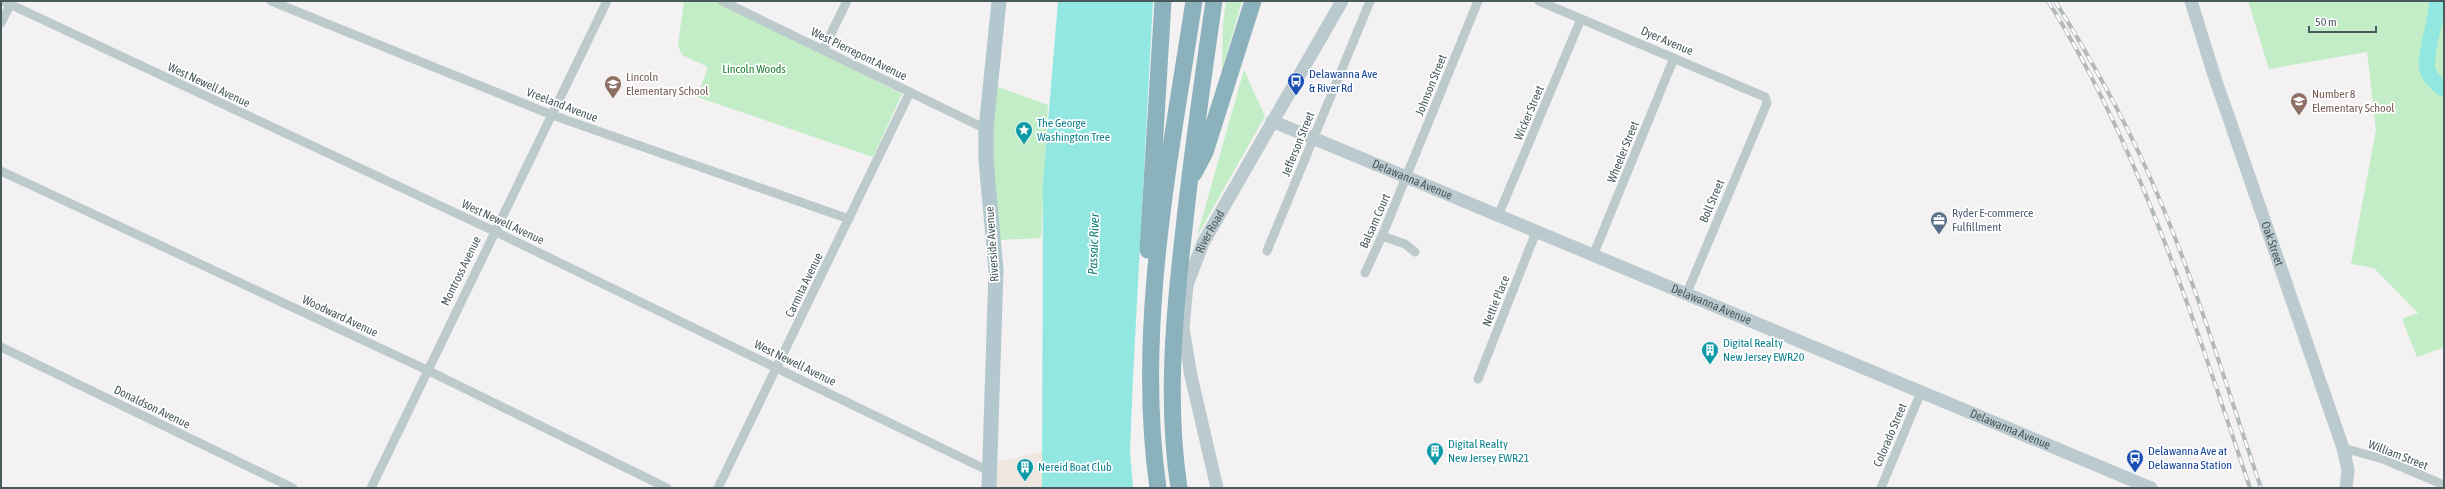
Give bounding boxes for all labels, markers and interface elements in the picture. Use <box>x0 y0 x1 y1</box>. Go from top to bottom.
scale bar <box>2309 8 2376 34</box>
text: 50 m <box>2315 15 2337 29</box>
street label: Dyer Avenue <box>1639 24 1695 58</box>
street label: West Pierrepont Avenue <box>809 25 909 83</box>
street label: Johnson Street <box>1412 52 1450 118</box>
street label: West Newell Avenue <box>166 60 252 110</box>
park label: Lincoln Woods <box>722 62 786 76</box>
place label: Delawanna Ave & River Rd <box>1309 67 1378 95</box>
place label: Lincoln Elementary School <box>626 70 709 98</box>
bus stop icon: Delawanna Ave & River Rd <box>1286 71 1306 96</box>
school or university icon: Lincoln Elementary School <box>603 74 623 99</box>
street label: Wicker Street <box>1511 83 1547 142</box>
street label: Vreeland Avenue <box>524 85 600 125</box>
place label: Number 8 Elementary School <box>2312 87 2395 115</box>
school or university icon: Number 8 Elementary School <box>2289 91 2309 116</box>
street label: Jefferson Street <box>1279 109 1318 178</box>
place label: The George Washington Tree <box>1037 116 1110 144</box>
street label: Wheeler Street <box>1604 119 1642 185</box>
place icon: The George Washington Tree <box>1014 120 1034 145</box>
street label: Delawanna Avenue <box>1370 157 1455 203</box>
street label: Boll Street <box>1697 177 1728 225</box>
street label: Balsam Court <box>1357 191 1393 250</box>
street label: West Newell Avenue <box>460 197 546 247</box>
street label: Riverside Avenue <box>982 206 1002 282</box>
place label: Ryder E-commerce Fulfillment <box>1952 206 2034 234</box>
street label: River Road <box>1193 208 1227 255</box>
office icon: Ryder E-commerce Fulfillment <box>1929 210 1949 235</box>
water label: Passaic River <box>1085 212 1102 275</box>
street label: Oak Street <box>2258 220 2287 268</box>
street label: Montross Avenue <box>438 234 484 308</box>
street label: Carmita Avenue <box>782 251 826 319</box>
street label: Nettie Place <box>1479 273 1513 329</box>
street label: Delawanna Avenue <box>1669 281 1754 327</box>
street label: Woodward Avenue <box>300 292 380 340</box>
place label: Digital Realty New Jersey EWR20 <box>1723 336 1805 364</box>
street label: West Newell Avenue <box>752 337 838 389</box>
building icon: Digital Realty New Jersey EWR20 <box>1700 340 1720 365</box>
street label: Donaldson Avenue <box>112 382 192 432</box>
street label: Colorado Street <box>1870 401 1910 469</box>
street label: Delawanna Avenue <box>1968 406 2053 452</box>
place label: Digital Realty New Jersey EWR21 <box>1448 437 1530 465</box>
street label: William Street <box>2366 437 2430 473</box>
building icon: Digital Realty New Jersey EWR21 <box>1425 441 1445 466</box>
place label: Delawanna Ave at Delawanna Station <box>2148 444 2232 472</box>
bus stop icon: Delawanna Ave at Delawanna Station <box>2125 448 2145 473</box>
building icon: Nereid Boat Club <box>1015 457 1035 482</box>
place label: Nereid Boat Club <box>1038 460 1112 474</box>

